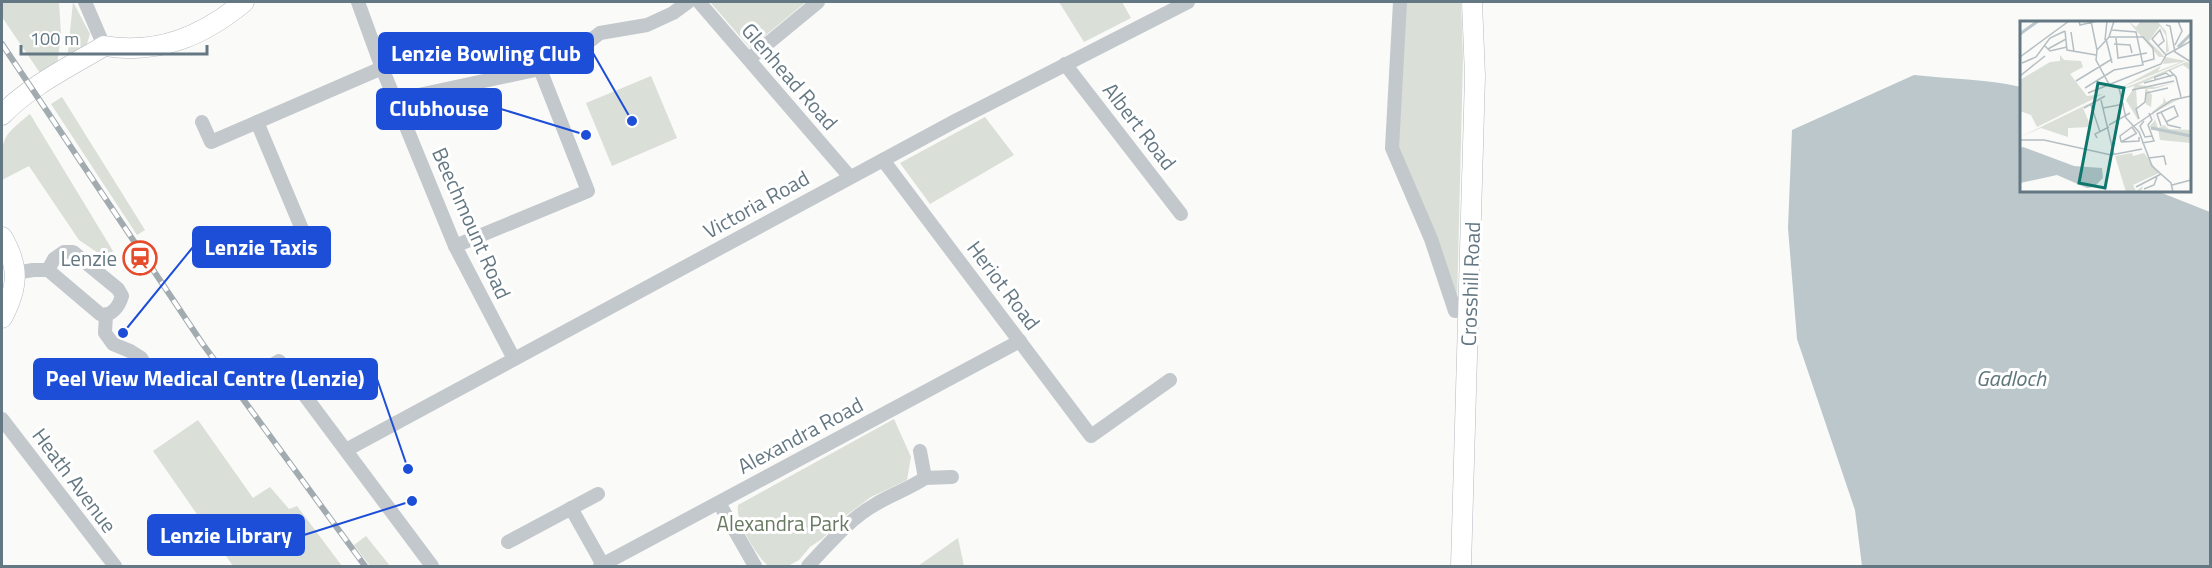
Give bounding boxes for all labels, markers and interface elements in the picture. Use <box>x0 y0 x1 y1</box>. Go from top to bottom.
street label: Glenhead Road <box>734 15 846 137</box>
scale bar <box>21 18 207 56</box>
inset map <box>2020 21 2191 192</box>
text: 100 m <box>30 25 79 52</box>
callout: Lenzie Bowling Club <box>379 33 593 73</box>
text: Lenzie Bowling Club <box>391 36 581 70</box>
street label: Albert Road <box>1095 75 1185 177</box>
callout: Clubhouse <box>377 89 501 129</box>
text: Clubhouse <box>389 91 489 125</box>
street label: Beechmount Road <box>424 142 520 304</box>
street label: Victoria Road <box>697 162 815 246</box>
street label: Crosshill Road <box>1452 221 1488 347</box>
callout: Lenzie Taxis <box>193 227 330 267</box>
text: Lenzie Taxis <box>204 230 318 264</box>
street label: Heriot Road <box>960 233 1048 337</box>
station icon: Lenzie <box>122 240 158 276</box>
place label: Lenzie <box>60 242 117 274</box>
callout: Peel View Medical Centre (Lenzie) <box>34 359 377 399</box>
text: Peel View Medical Centre (Lenzie) <box>45 361 365 395</box>
water label: Gadloch <box>1976 361 2047 395</box>
street label: Alexandra Road <box>732 388 868 482</box>
street label: Heath Avenue <box>25 421 125 539</box>
park label: Alexandra Park <box>717 507 849 539</box>
callout: Lenzie Library <box>148 515 304 555</box>
text: Lenzie Library <box>160 518 292 552</box>

